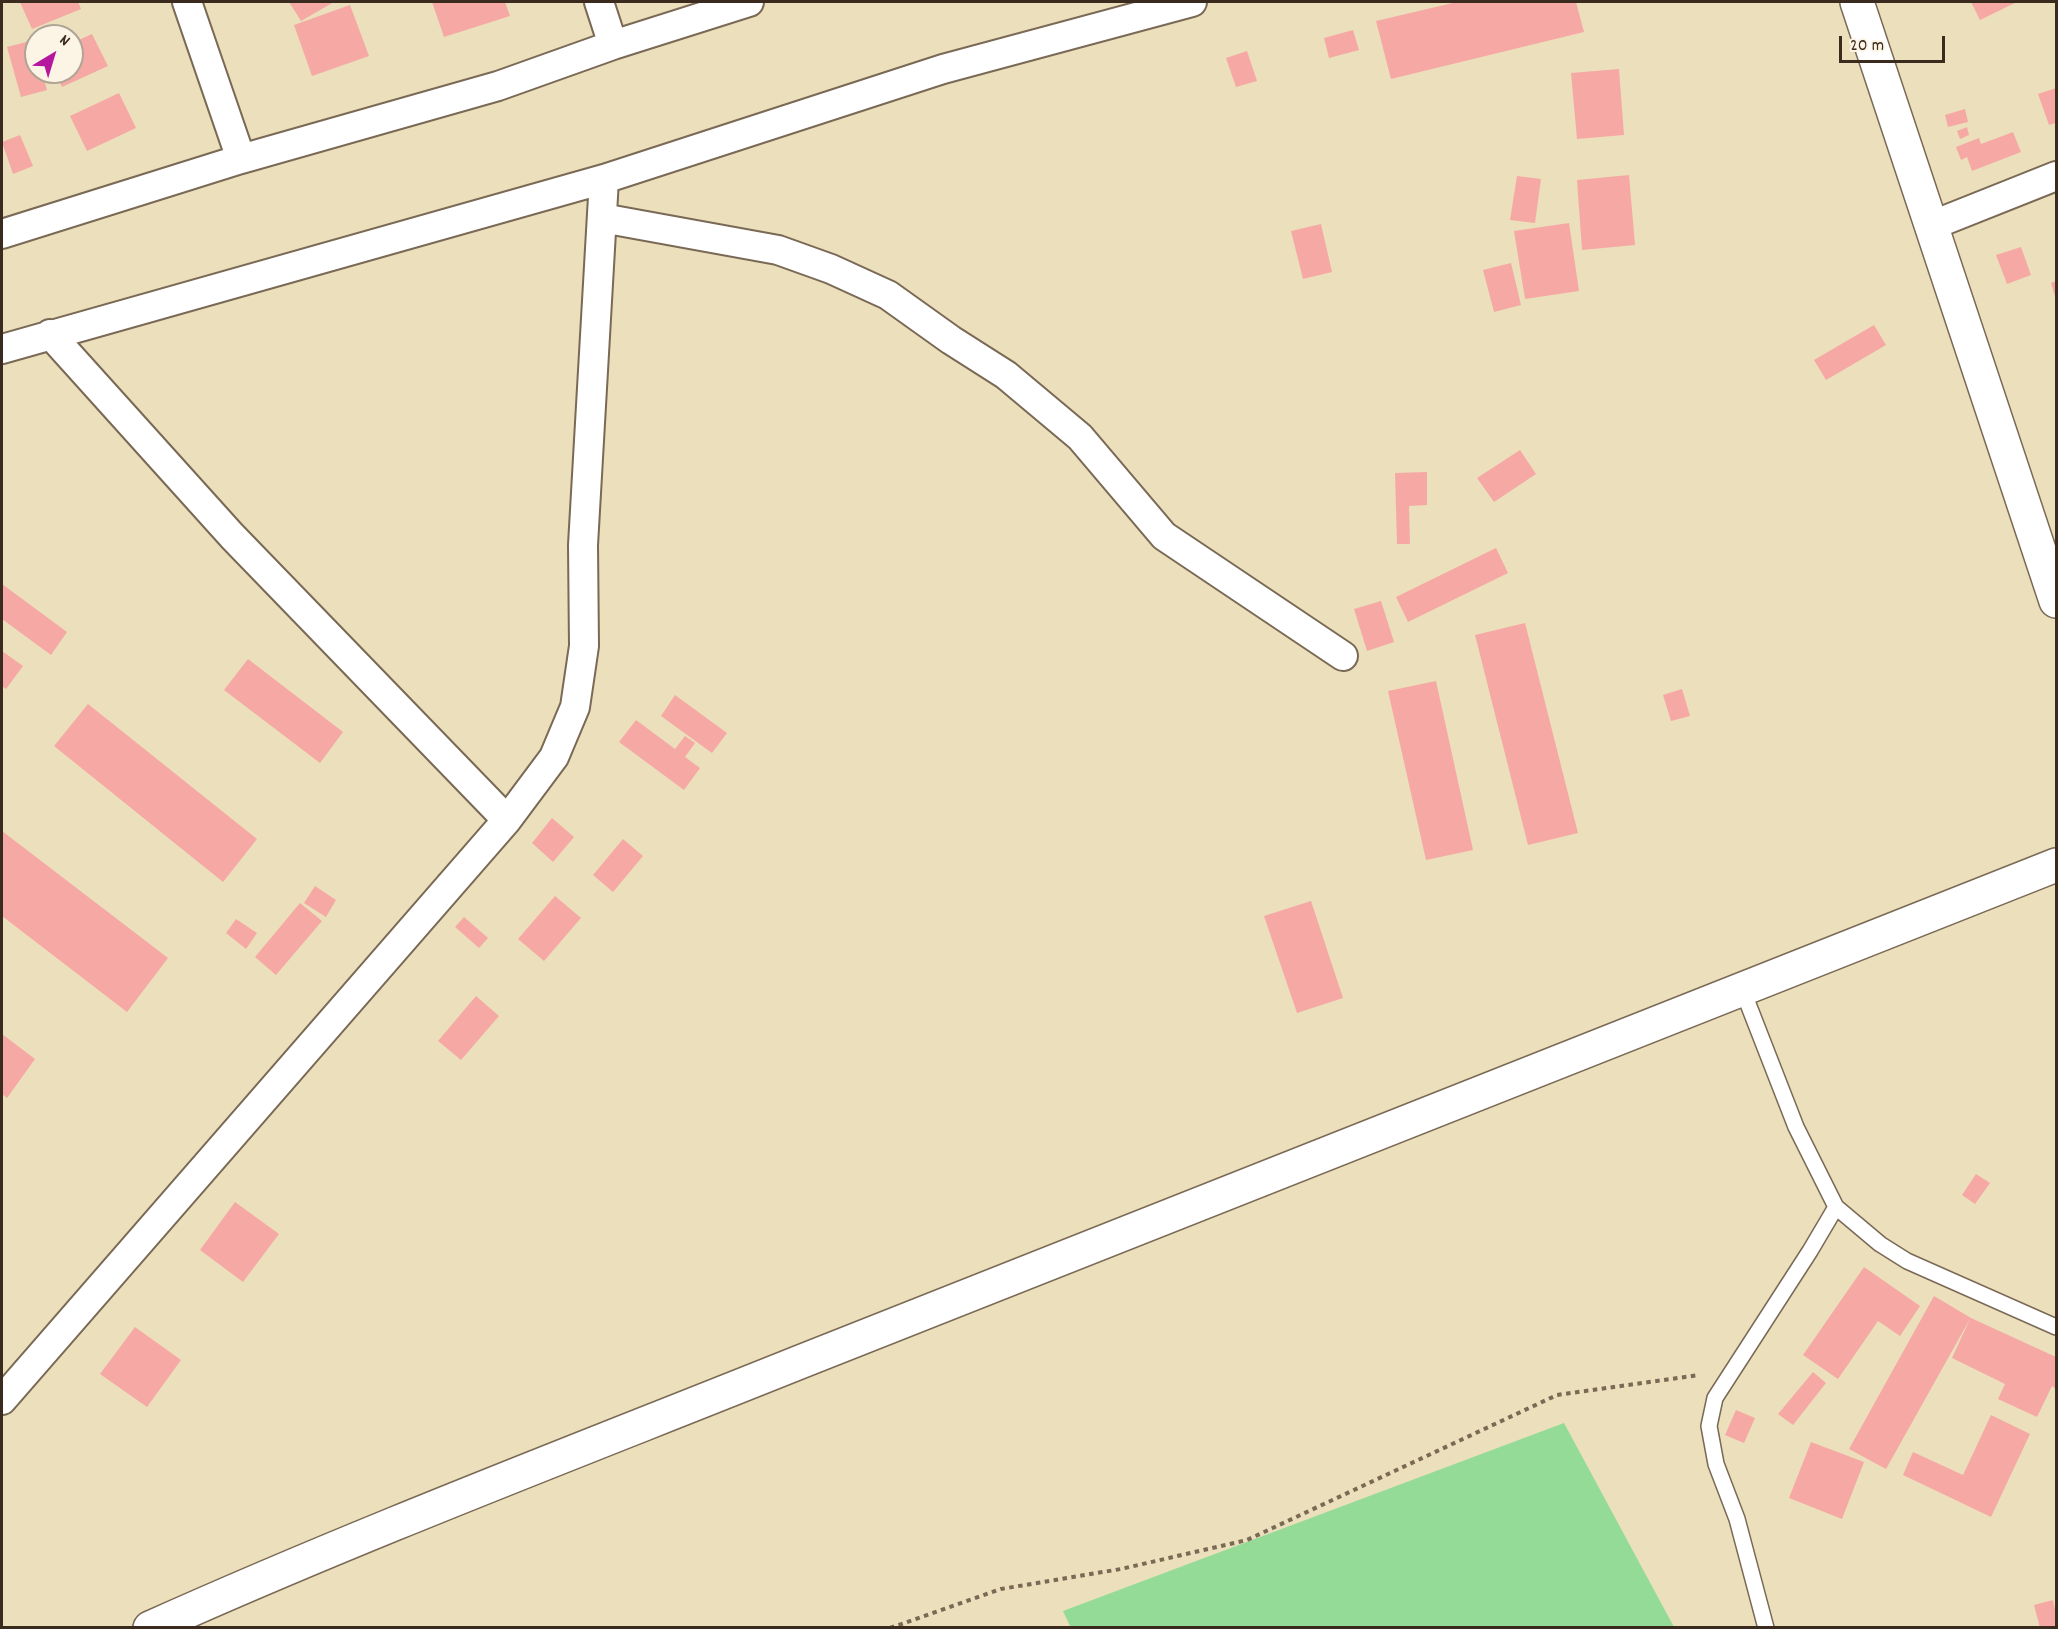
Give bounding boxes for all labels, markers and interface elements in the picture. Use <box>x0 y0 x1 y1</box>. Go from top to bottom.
north arrow <box>24 24 84 84</box>
scale bar <box>1842 24 1948 62</box>
text: N <box>54 30 74 52</box>
text: 20 m <box>1850 34 1884 59</box>

